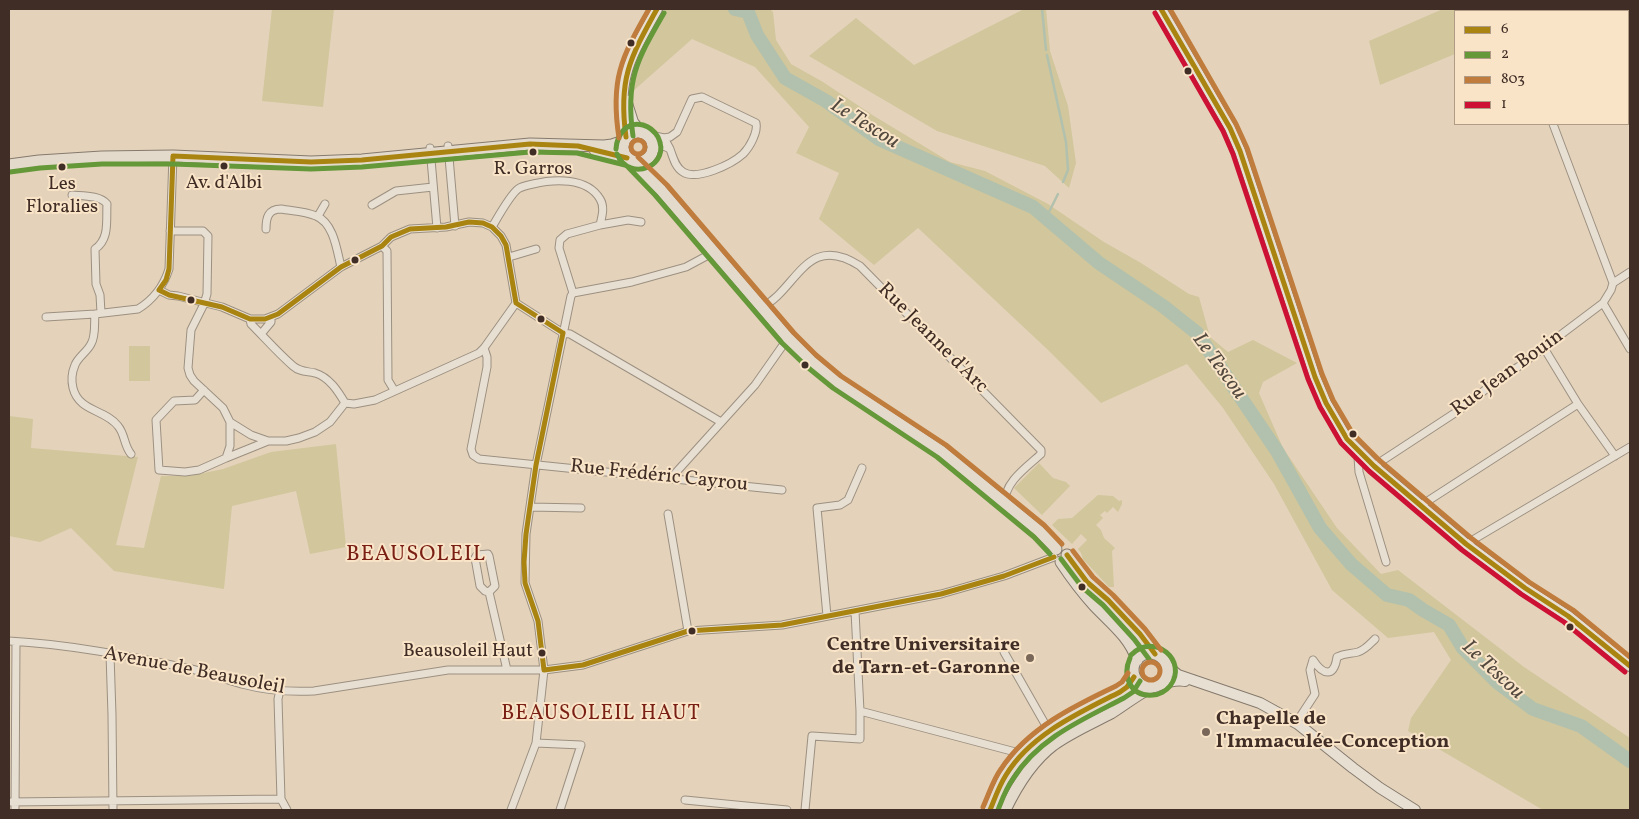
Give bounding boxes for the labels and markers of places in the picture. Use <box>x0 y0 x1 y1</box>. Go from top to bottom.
unlabelled marker <box>626 38 636 48</box>
unlabelled marker <box>1183 66 1193 76</box>
marker: R. Garros <box>528 147 538 157</box>
place label: R. Garros <box>494 160 572 182</box>
marker: Av. d'Albi <box>219 161 229 171</box>
marker: Les Floralies <box>57 162 67 172</box>
place label: Av. d'Albi <box>186 174 262 196</box>
place label: Les Floralies <box>26 175 98 219</box>
unlabelled marker <box>350 255 360 265</box>
unlabelled marker <box>186 295 196 305</box>
unlabelled marker <box>536 314 546 324</box>
unlabelled marker <box>800 360 810 370</box>
unlabelled marker <box>1348 429 1358 439</box>
unlabelled marker <box>1077 582 1087 592</box>
unlabelled marker <box>1565 622 1575 632</box>
unlabelled marker <box>687 626 697 636</box>
place label: Centre Universitaire de Tarn-et-Garonne <box>827 634 1020 681</box>
place label: Beausoleil Haut <box>403 642 533 664</box>
marker: Beausoleil Haut <box>537 648 547 658</box>
marker: Centre Universitaire de Tarn-et-Garonne <box>1024 652 1036 664</box>
place label: Chapelle de l'Immaculée-Conception <box>1216 708 1450 755</box>
marker: Chapelle de l'Immaculée-Conception <box>1200 726 1212 738</box>

